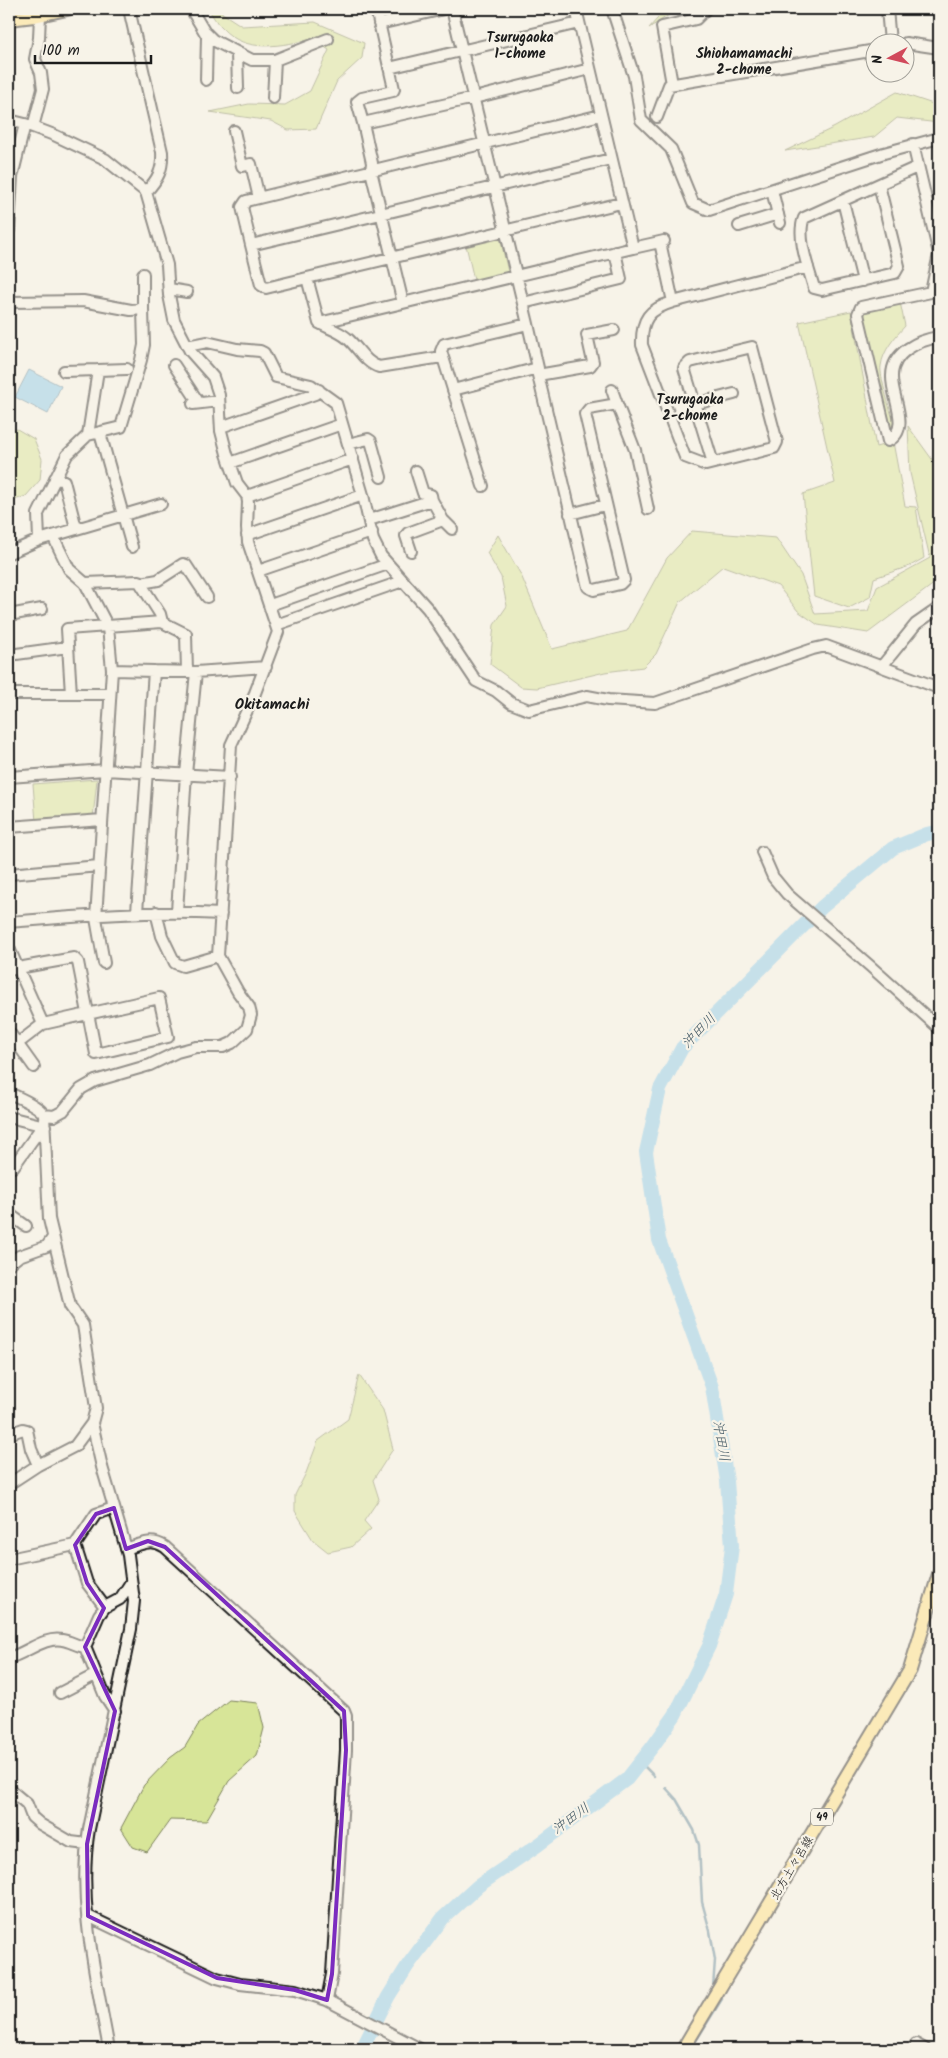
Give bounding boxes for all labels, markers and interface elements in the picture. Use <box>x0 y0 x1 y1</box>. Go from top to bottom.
district label: Tsurugaoka 1-chome <box>486 27 554 65</box>
scale bar <box>35 32 151 64</box>
north arrow <box>866 32 916 82</box>
text: 100 m <box>42 39 80 63</box>
district label: Shiohamamachi 2-chome <box>696 43 792 81</box>
text: N <box>867 54 890 65</box>
district label: Tsurugaoka 2-chome <box>656 389 724 427</box>
district label: Okitamachi <box>235 693 310 717</box>
water label: 沖田川 <box>676 1008 722 1054</box>
water label: 沖田川 <box>707 1418 735 1464</box>
water label: 沖田川 <box>548 1798 594 1840</box>
road number: 49 <box>811 1808 833 1825</box>
street label: 北方土々呂線 <box>765 1832 819 1904</box>

